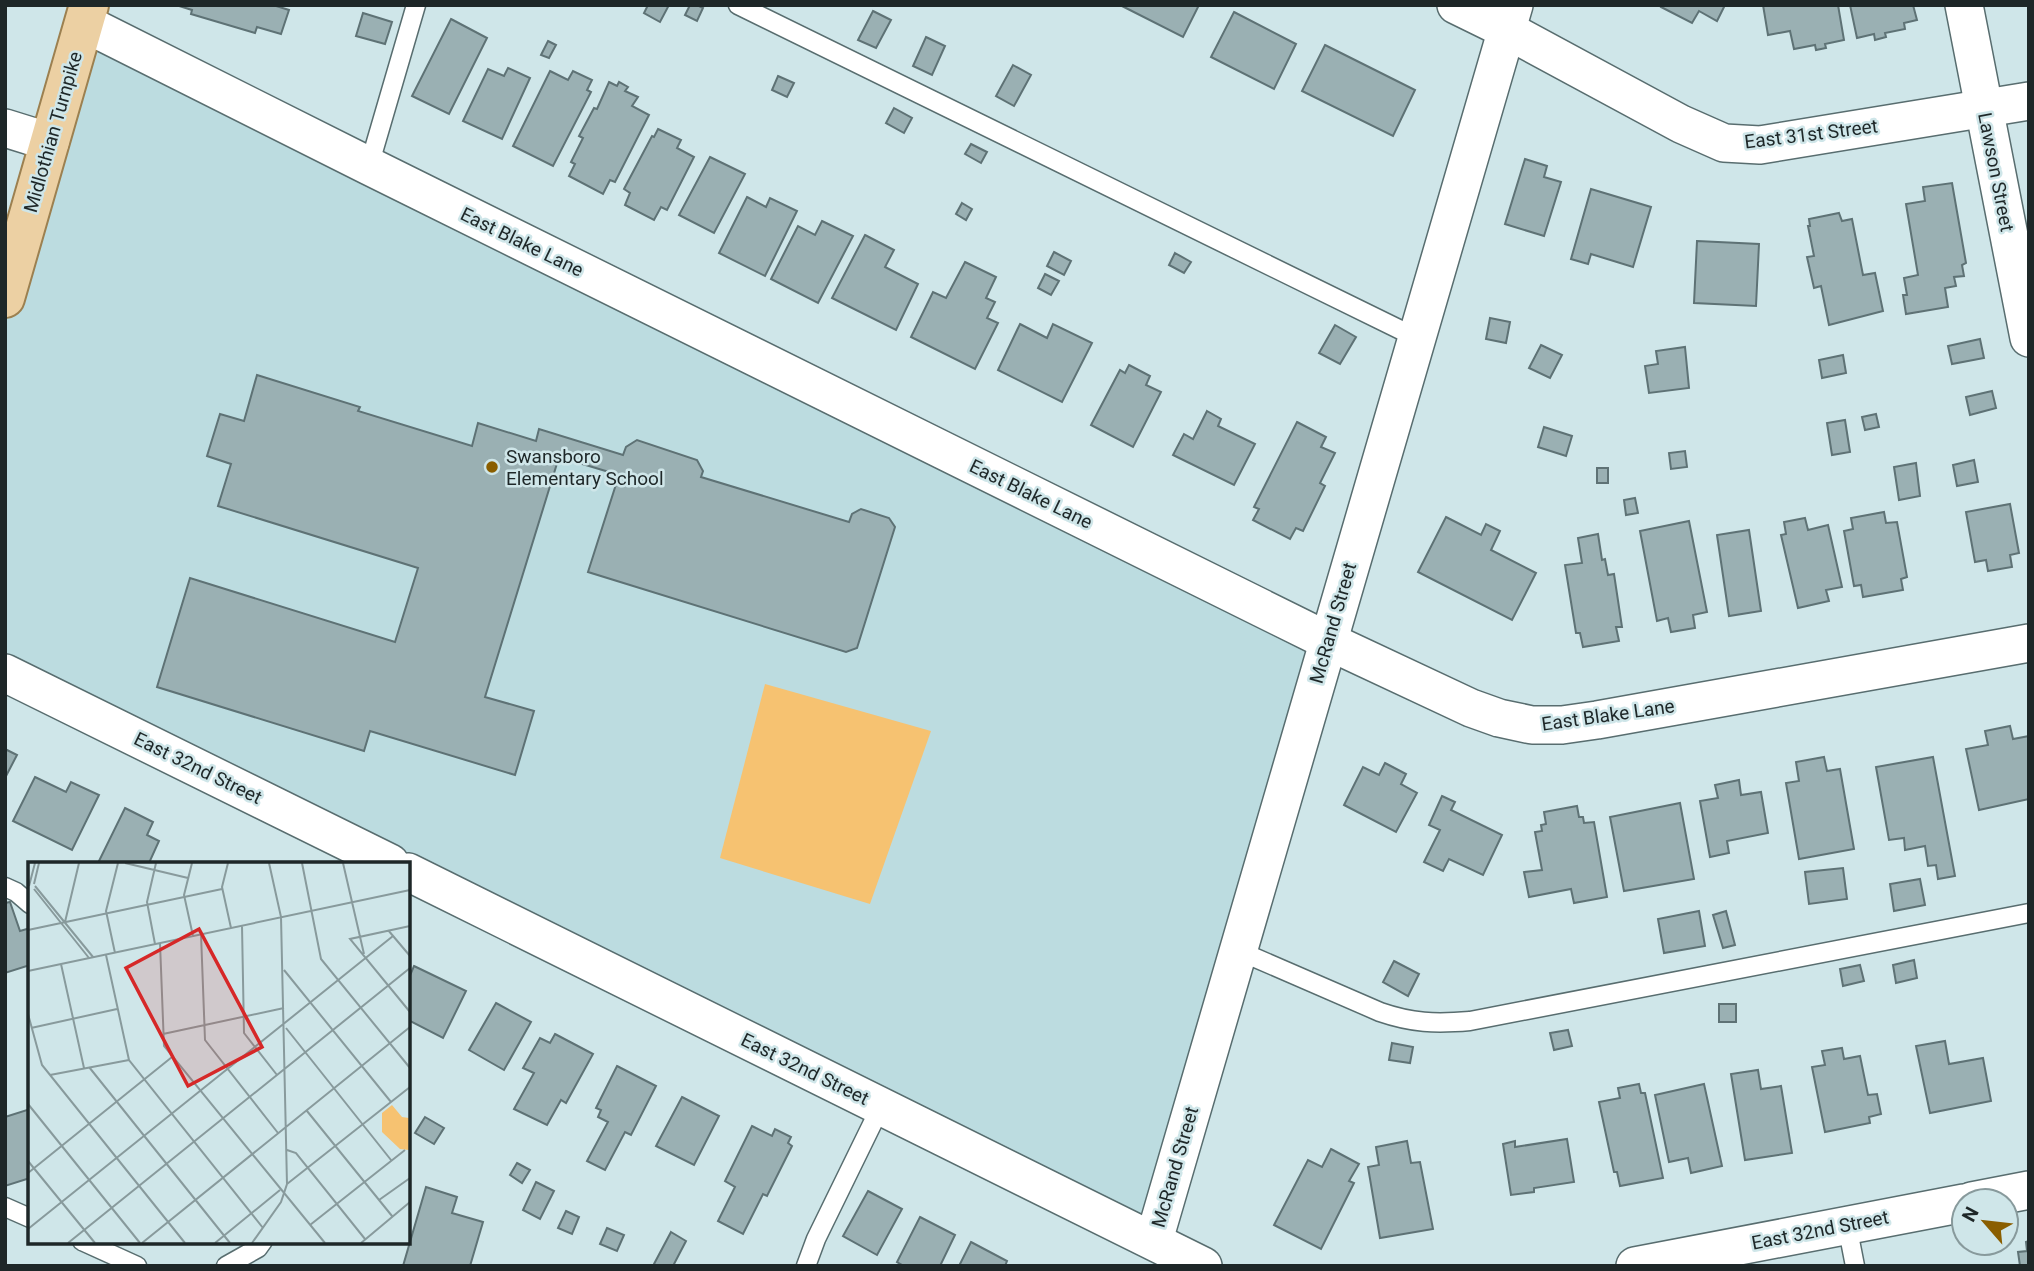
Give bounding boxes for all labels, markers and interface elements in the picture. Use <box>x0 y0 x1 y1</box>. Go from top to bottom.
street label: Midlothian Turnpike <box>19 49 87 215</box>
street label: Lawson Street <box>1973 111 2019 233</box>
street label: East 31st Street <box>1743 114 1879 154</box>
street label: East Blake Lane <box>457 202 587 282</box>
place label: Swansboro Elementary School <box>506 445 664 490</box>
street label: East Blake Lane <box>966 454 1096 534</box>
marker: Swansboro Elementary School <box>484 459 500 475</box>
street label: McRand Street <box>1305 560 1361 686</box>
street label: East Blake Lane <box>1540 694 1676 736</box>
street label: East 32nd Street <box>130 727 266 809</box>
inset map <box>28 862 410 1243</box>
street label: East 32nd Street <box>737 1028 873 1110</box>
street label: McRand Street <box>1147 1104 1203 1230</box>
north arrow <box>1950 1187 2020 1257</box>
text: N <box>1957 1203 1984 1226</box>
street label: East 32nd Street <box>1749 1205 1891 1255</box>

